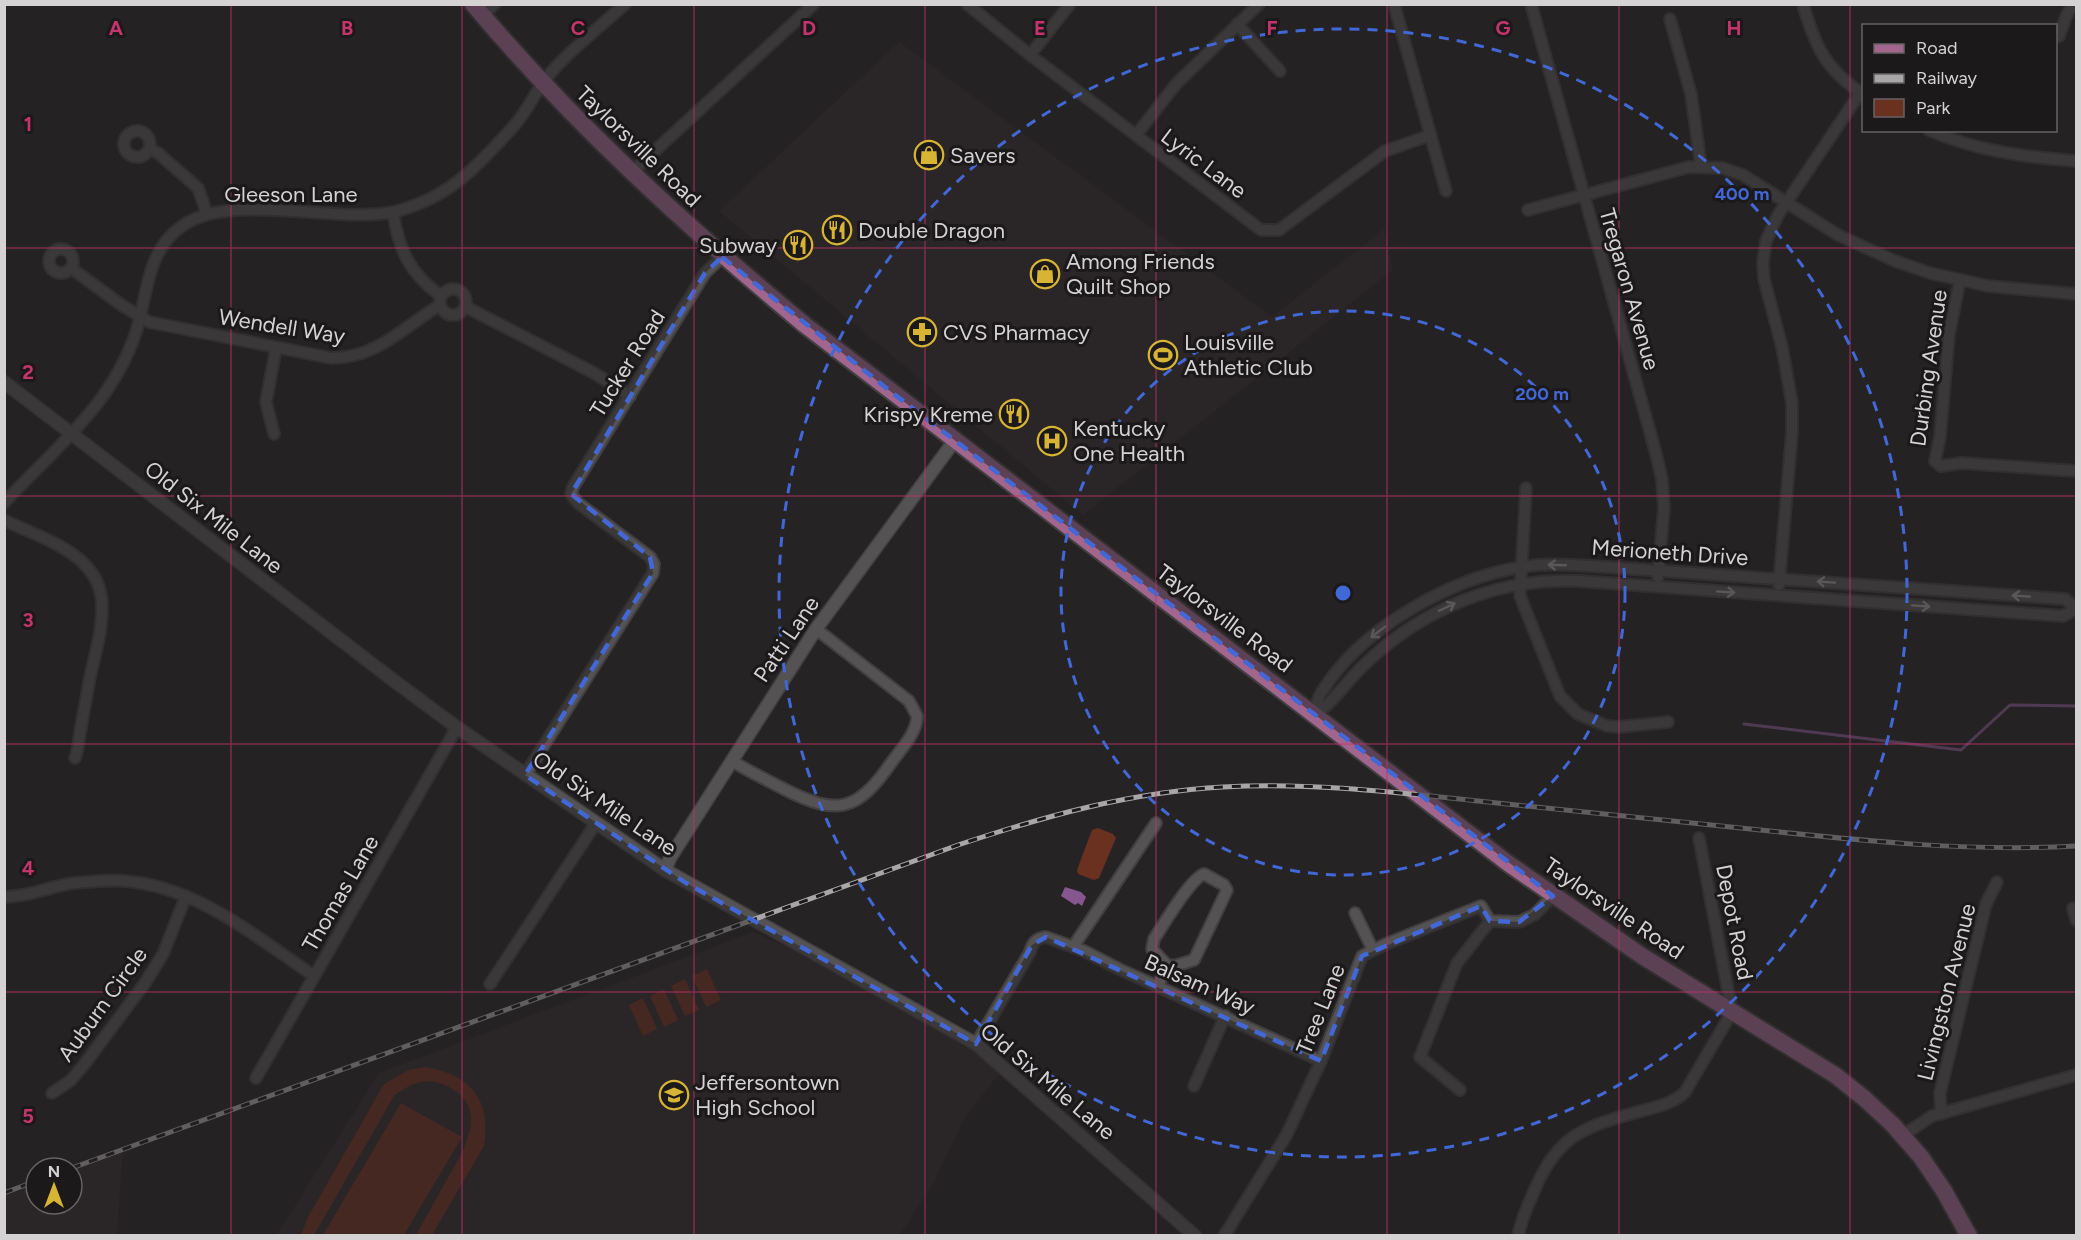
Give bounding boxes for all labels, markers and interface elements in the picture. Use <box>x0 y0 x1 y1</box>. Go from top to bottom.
text: A <box>109 16 124 40</box>
text: B <box>341 16 353 40</box>
text: C <box>571 16 585 40</box>
text: D <box>802 16 816 40</box>
text: E <box>1034 16 1046 40</box>
text: F <box>1266 16 1278 40</box>
text: G <box>1496 16 1511 40</box>
text: H <box>1727 16 1742 40</box>
legend <box>1862 24 2057 132</box>
text: Road <box>1916 37 1957 59</box>
text: Railway <box>1916 67 1978 89</box>
street label: Taylorsville Road <box>571 80 707 213</box>
text: Park <box>1916 97 1951 119</box>
text: 1 <box>24 112 32 136</box>
street label: Lyric Lane <box>1156 123 1252 204</box>
shop icon: Savers <box>913 139 945 171</box>
place label: Savers <box>950 142 1015 169</box>
street label: Gleeson Lane <box>224 181 358 208</box>
text: 400 m <box>1715 183 1769 205</box>
street label: Tregaron Avenue <box>1594 205 1666 373</box>
restaurant icon: Double Dragon <box>821 214 853 246</box>
place label: Double Dragon <box>858 217 1005 244</box>
restaurant icon: Subway <box>782 229 814 261</box>
place label: Subway <box>699 232 777 259</box>
place label: Among Friends Quilt Shop <box>1066 248 1215 300</box>
shop icon: Among Friends Quilt Shop <box>1029 258 1061 290</box>
street label: Durbing Avenue <box>1904 288 1953 448</box>
street label: Wendell Way <box>217 303 347 350</box>
street label: Tucker Road <box>584 305 671 422</box>
pharmacy icon: CVS Pharmacy <box>906 316 938 348</box>
place label: CVS Pharmacy <box>943 319 1090 346</box>
place label: Louisville Athletic Club <box>1184 329 1313 381</box>
sports icon: Louisville Athletic Club <box>1147 339 1179 371</box>
text: 2 <box>22 360 34 384</box>
text: 200 m <box>1515 383 1569 405</box>
restaurant icon: Krispy Kreme <box>998 398 1030 430</box>
place label: Krispy Kreme <box>864 401 993 428</box>
place label: Kentucky One Health <box>1073 415 1185 467</box>
hospital icon: Kentucky One Health <box>1036 425 1068 457</box>
street label: Old Six Mile Lane <box>139 455 288 580</box>
street label: Merioneth Drive <box>1591 534 1749 571</box>
street label: Taylorsville Road <box>1151 559 1298 678</box>
one-way arrow <box>1548 559 1568 570</box>
one-way arrow <box>1817 577 1837 588</box>
centre of rings <box>1333 583 1353 603</box>
one-way arrow <box>1716 587 1736 598</box>
one-way arrow <box>2011 590 2031 601</box>
street label: Patti Lane <box>748 591 825 687</box>
one-way arrow <box>1438 601 1456 613</box>
one-way arrow <box>1910 601 1930 612</box>
text: 3 <box>22 608 34 632</box>
one-way arrow <box>1371 626 1387 639</box>
street label: Old Six Mile Lane <box>528 745 682 861</box>
street label: Thomas Lane <box>296 830 385 956</box>
street label: Taylorsville Road <box>1539 852 1689 965</box>
text: 4 <box>22 856 35 880</box>
street label: Depot Road <box>1710 862 1759 982</box>
street label: Livingston Avenue <box>1911 901 1982 1084</box>
street label: Auburn Circle <box>52 942 153 1067</box>
street label: Balsam Way <box>1140 948 1260 1021</box>
street label: Tree Lane <box>1290 960 1351 1058</box>
street label: Old Six Mile Lane <box>975 1017 1121 1146</box>
place label: Jeffersontown High School <box>695 1069 840 1121</box>
school or university icon: Jeffersontown High School <box>658 1079 690 1111</box>
text: 5 <box>22 1104 34 1128</box>
north arrow <box>24 1156 84 1216</box>
text: N <box>48 1162 60 1181</box>

